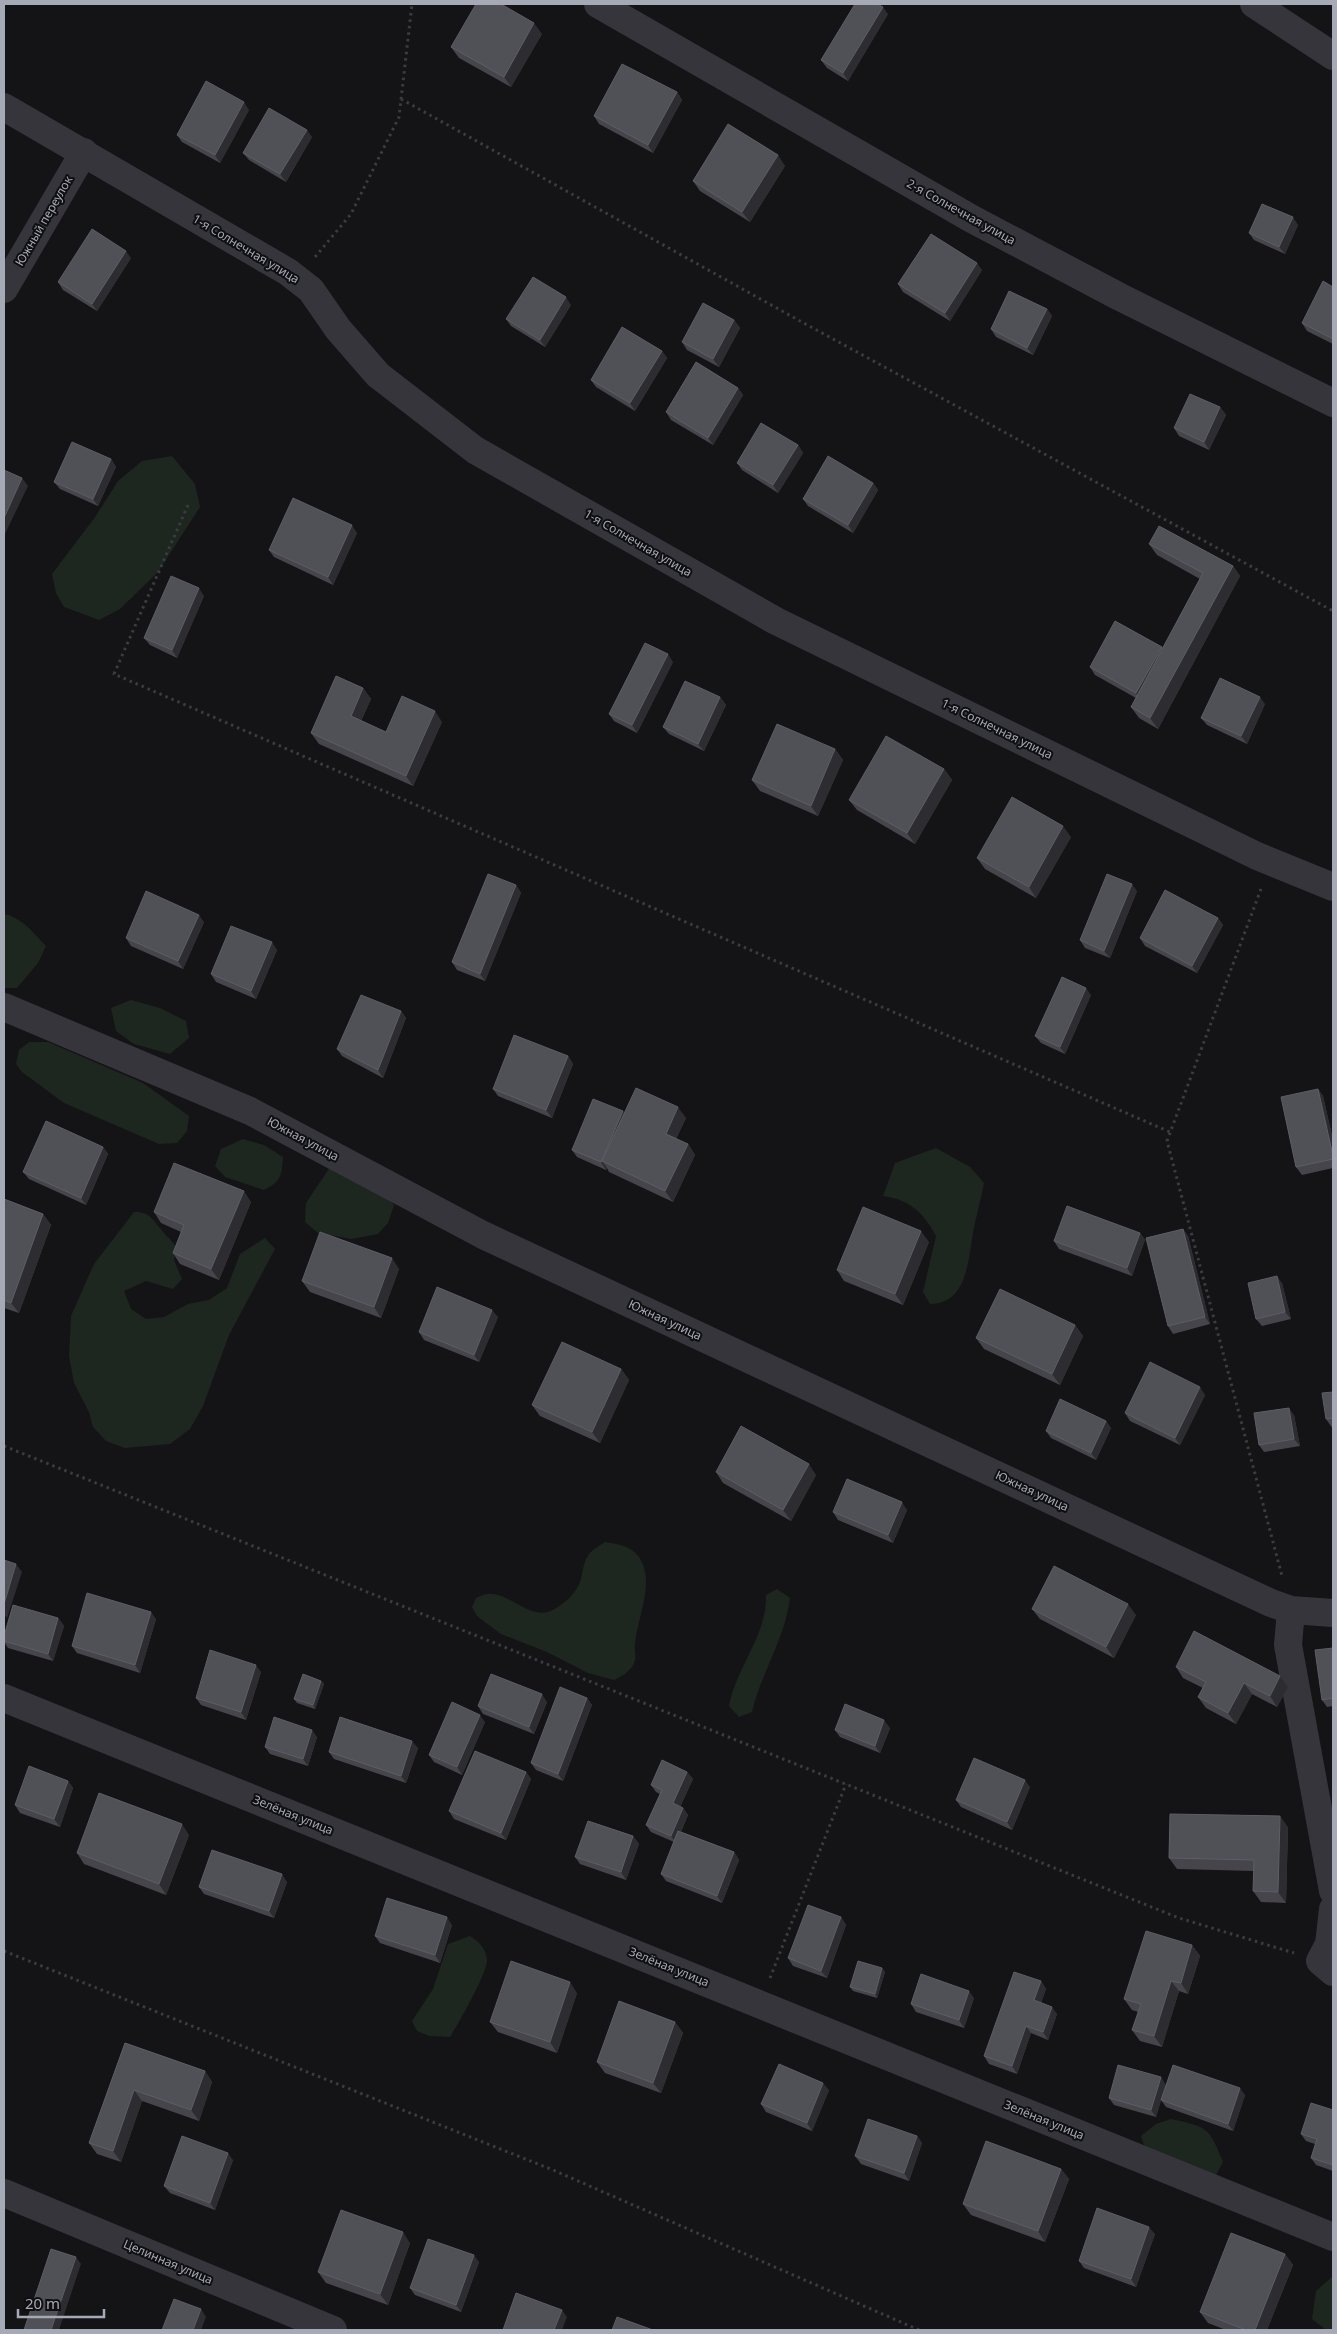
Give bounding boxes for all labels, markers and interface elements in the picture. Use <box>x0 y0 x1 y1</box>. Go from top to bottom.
street label: Южный переулок <box>11 172 77 269</box>
street label: 2-я Солнечная улица <box>904 175 1019 248</box>
street label: 1-я Солнечная улица <box>190 210 303 287</box>
street label: 1-я Солнечная улица <box>581 505 695 580</box>
street label: 1-я Солнечная улица <box>939 694 1056 763</box>
street label: Южная улица <box>264 1113 342 1165</box>
street label: Южная улица <box>626 1295 705 1344</box>
street label: Южная улица <box>993 1466 1072 1515</box>
street label: Зелёная улица <box>250 1791 336 1838</box>
street label: Зелёная улица <box>626 1943 712 1990</box>
street label: Зелёная улица <box>1001 2096 1087 2143</box>
street label: Целинная улица <box>121 2235 215 2288</box>
scale bar <box>18 2286 104 2318</box>
text: 20 m <box>25 2293 60 2313</box>

